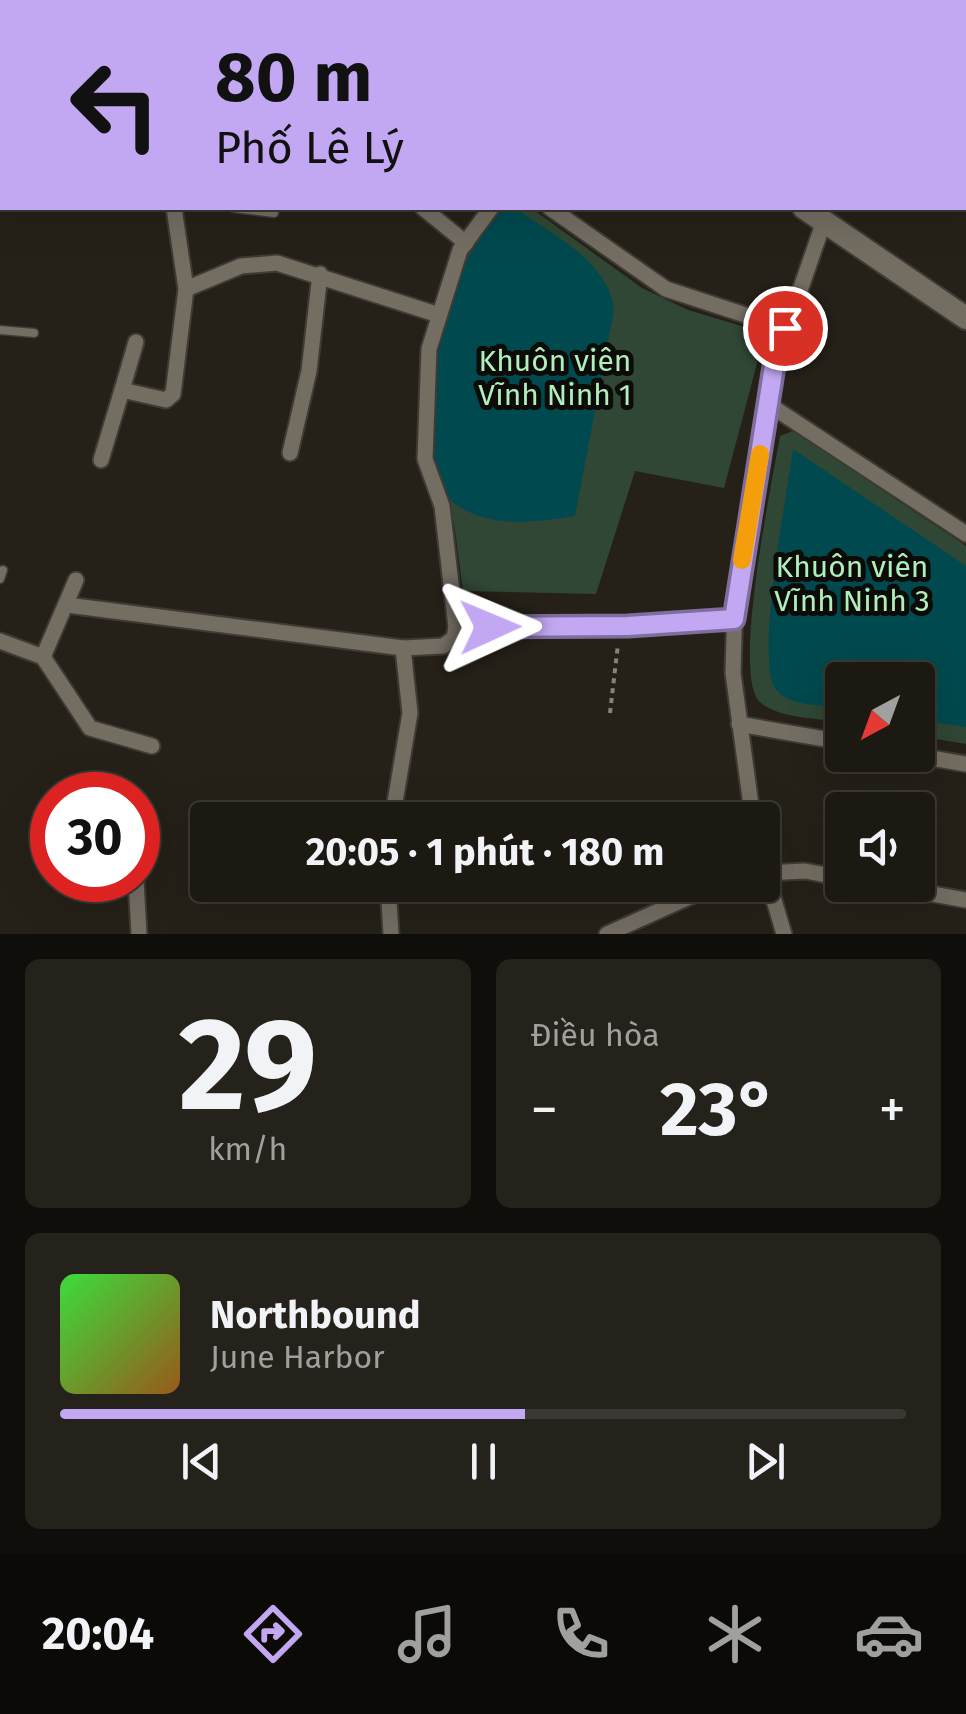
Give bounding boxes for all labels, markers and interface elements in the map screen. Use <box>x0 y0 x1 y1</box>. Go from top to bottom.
text: 80 m <box>215 36 372 120</box>
icon: left <box>50 40 180 170</box>
text: Phố Lê Lý <box>215 121 404 175</box>
pin <box>743 286 828 371</box>
icon: arrive <box>758 301 813 356</box>
park label: Khuôn viên Vĩnh Ninh 1 <box>478 343 632 413</box>
park label: Khuôn viên Vĩnh Ninh 3 <box>774 549 930 619</box>
position arrow <box>438 575 542 679</box>
north arrow <box>825 662 935 772</box>
map controls <box>825 662 935 902</box>
speed limit sign: 30 <box>30 772 160 902</box>
button: sound <box>825 792 935 902</box>
text: 20:05 · 1 phút · 180 m <box>306 829 664 875</box>
text: 29 <box>178 987 317 1143</box>
text: Điều hòa <box>531 1016 660 1054</box>
text: 23° <box>660 1065 777 1155</box>
text: − <box>531 1077 558 1143</box>
text: + <box>879 1077 906 1143</box>
text: km/h <box>208 1130 287 1168</box>
text: Northbound <box>210 1292 421 1338</box>
text: June Harbor <box>210 1338 385 1376</box>
icon: previous <box>174 1434 229 1489</box>
icon: pause <box>456 1434 511 1489</box>
icon: next <box>738 1434 793 1489</box>
icon: directions <box>238 1599 308 1669</box>
icon: music <box>392 1599 462 1669</box>
icon: phone <box>546 1599 616 1669</box>
icon: climate <box>700 1599 770 1669</box>
icon: car <box>854 1599 924 1669</box>
text: 20:04 <box>42 1607 154 1661</box>

